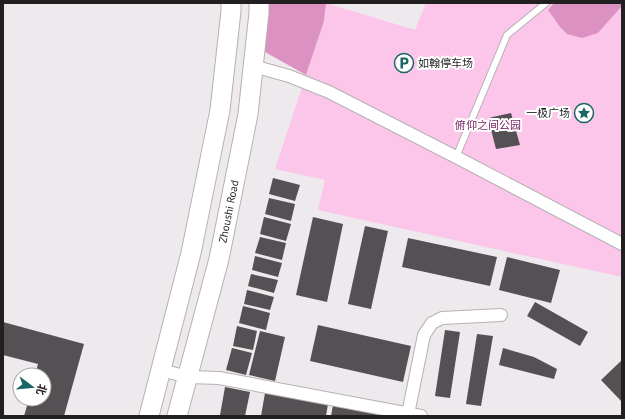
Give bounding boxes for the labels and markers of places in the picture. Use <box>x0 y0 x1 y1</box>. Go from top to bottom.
parking icon: 如翰停车场 <box>393 52 415 74</box>
place label: 如翰停车场 <box>418 56 473 70</box>
place icon: 一极广场 <box>573 102 595 124</box>
place label: 一极广场 <box>526 106 570 120</box>

